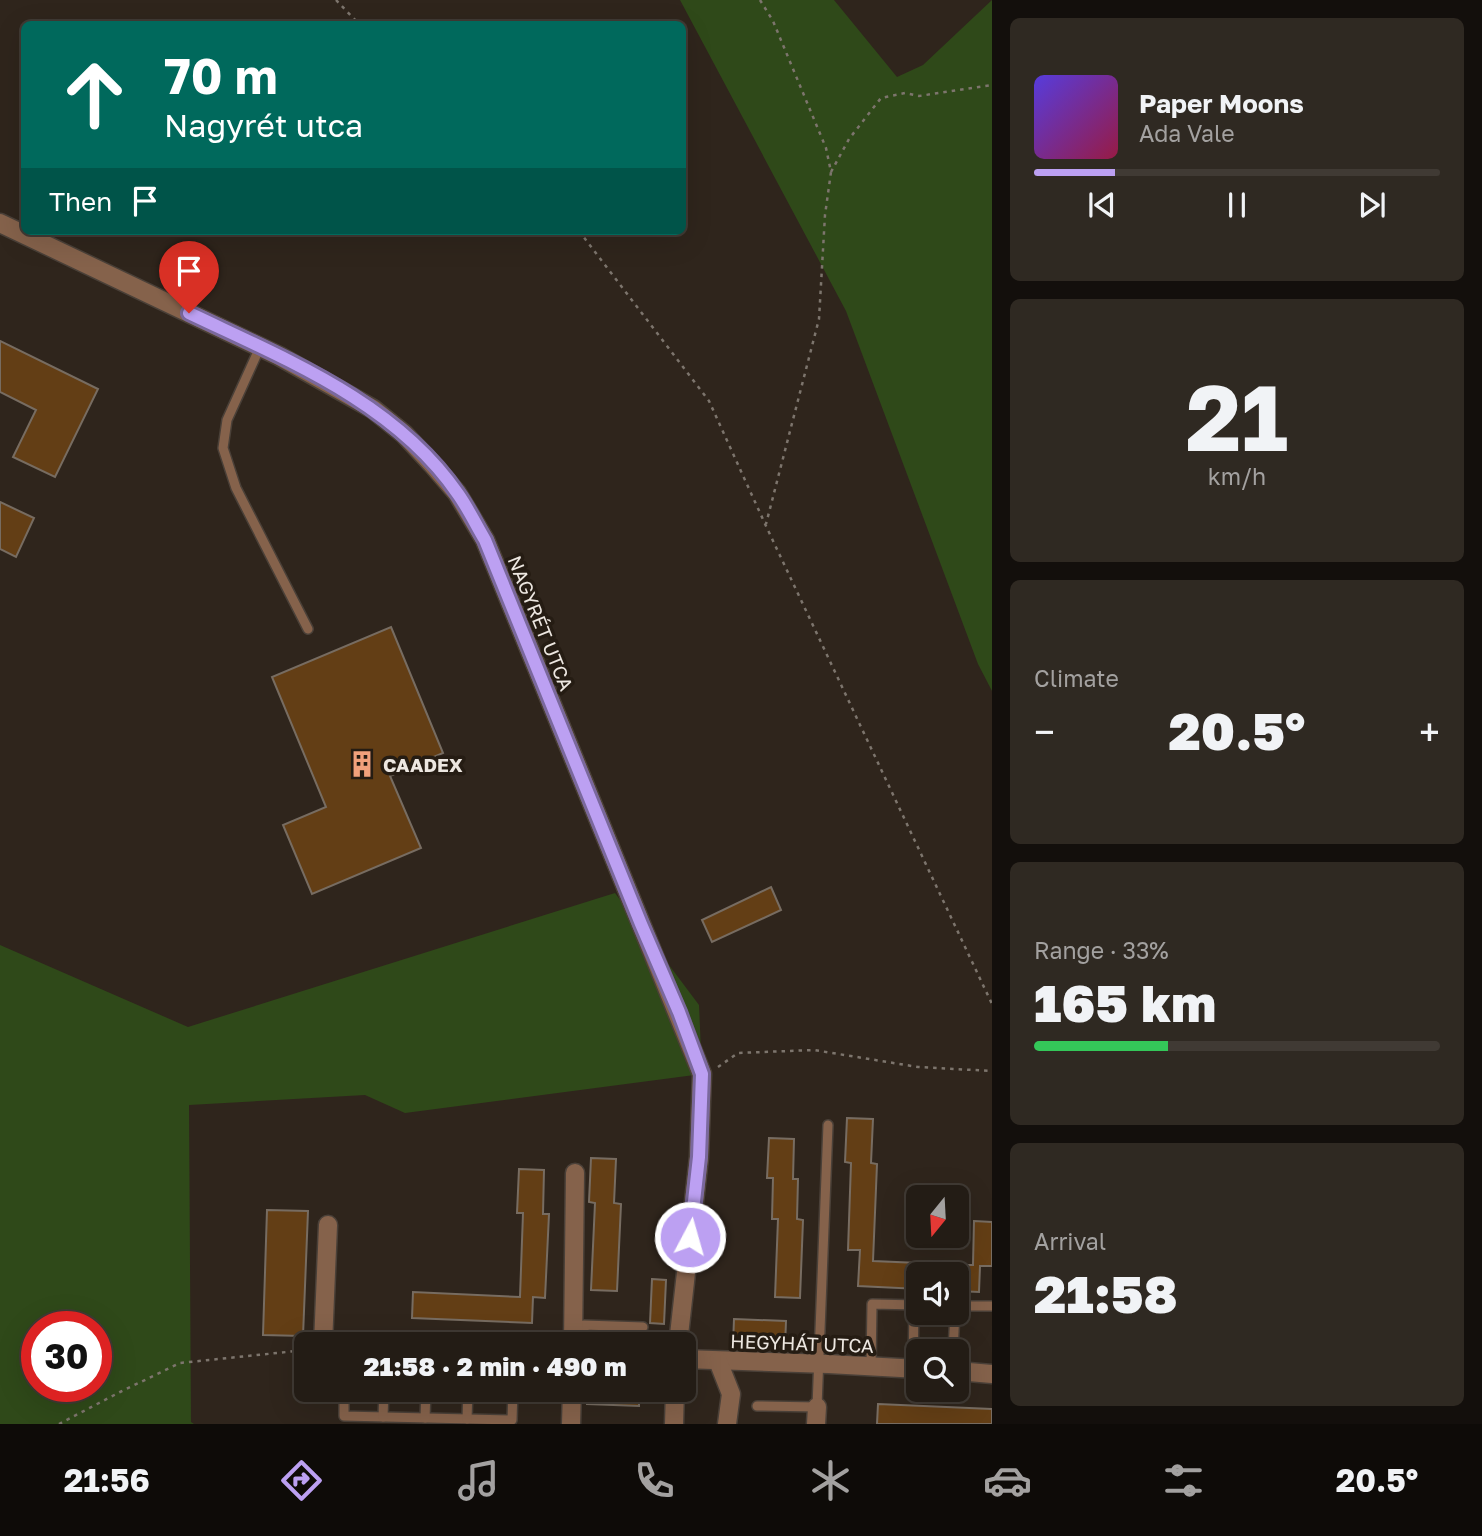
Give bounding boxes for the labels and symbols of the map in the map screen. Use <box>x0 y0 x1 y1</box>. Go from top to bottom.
pin <box>159 241 219 313</box>
street label: NAGYRÉT UTCA <box>503 552 579 694</box>
building icon: CAADEX <box>347 749 377 779</box>
place label: CAADEX <box>383 753 463 776</box>
north arrow <box>906 1185 970 1248</box>
position arrow <box>653 1200 727 1274</box>
speed limit sign: 30 <box>21 1311 112 1402</box>
street label: HEGYHÁT UTCA <box>730 1329 874 1357</box>

